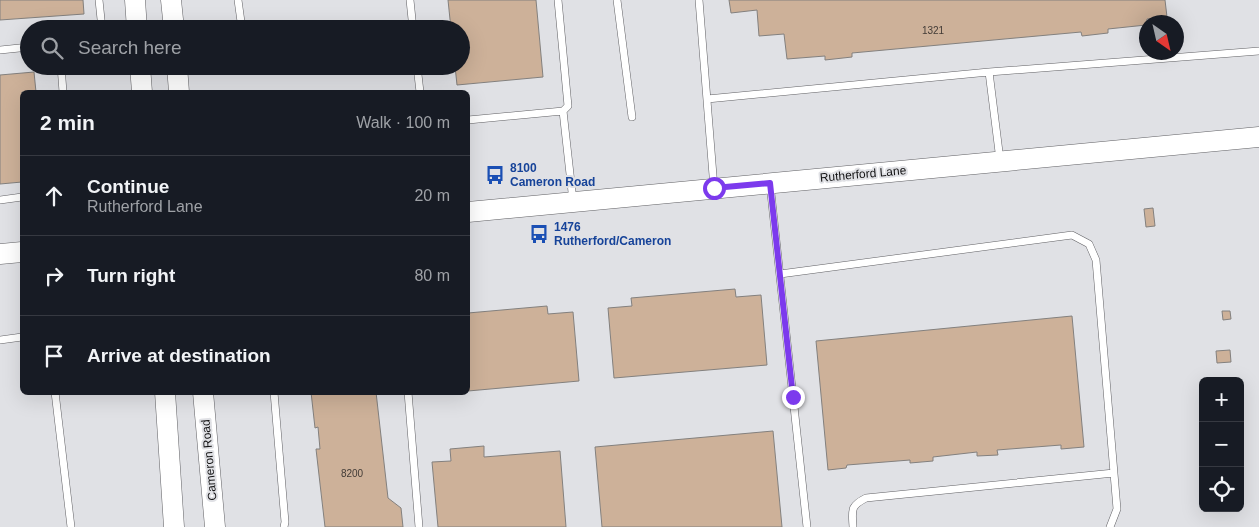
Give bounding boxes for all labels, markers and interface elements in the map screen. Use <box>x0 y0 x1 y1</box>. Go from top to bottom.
north arrow <box>1139 15 1184 60</box>
search box <box>20 20 470 75</box>
house number: 1321 <box>922 25 945 36</box>
icon: search <box>38 34 66 62</box>
text: Search here <box>78 37 182 58</box>
text: 2 min <box>40 111 95 134</box>
text: Walk · 100 m <box>356 114 450 131</box>
place label: 8100 Cameron Road <box>510 161 595 189</box>
street label: Rutherford Lane <box>819 163 907 185</box>
bus stop icon: 8100 Cameron Road <box>484 164 506 186</box>
text: Continue <box>87 176 169 197</box>
route start <box>703 177 726 200</box>
icon: ahead <box>40 182 68 210</box>
text: 20 m <box>414 187 450 204</box>
text: Rutherford Lane <box>87 198 203 215</box>
place label: 1476 Rutherford/Cameron <box>554 220 671 248</box>
bus stop icon: 1476 Rutherford/Cameron <box>528 223 550 245</box>
icon: right <box>40 262 68 290</box>
text: Turn right <box>87 265 175 286</box>
text: 80 m <box>414 267 450 284</box>
icon: arrive <box>40 342 68 370</box>
text: Arrive at destination <box>87 345 271 366</box>
map controls <box>1199 377 1244 512</box>
button: + <box>1199 377 1244 422</box>
route end <box>782 386 805 409</box>
street label: Cameron Road <box>198 419 220 501</box>
button: − <box>1199 422 1244 467</box>
button: locate <box>1199 467 1244 512</box>
house number: 8200 <box>341 468 364 479</box>

